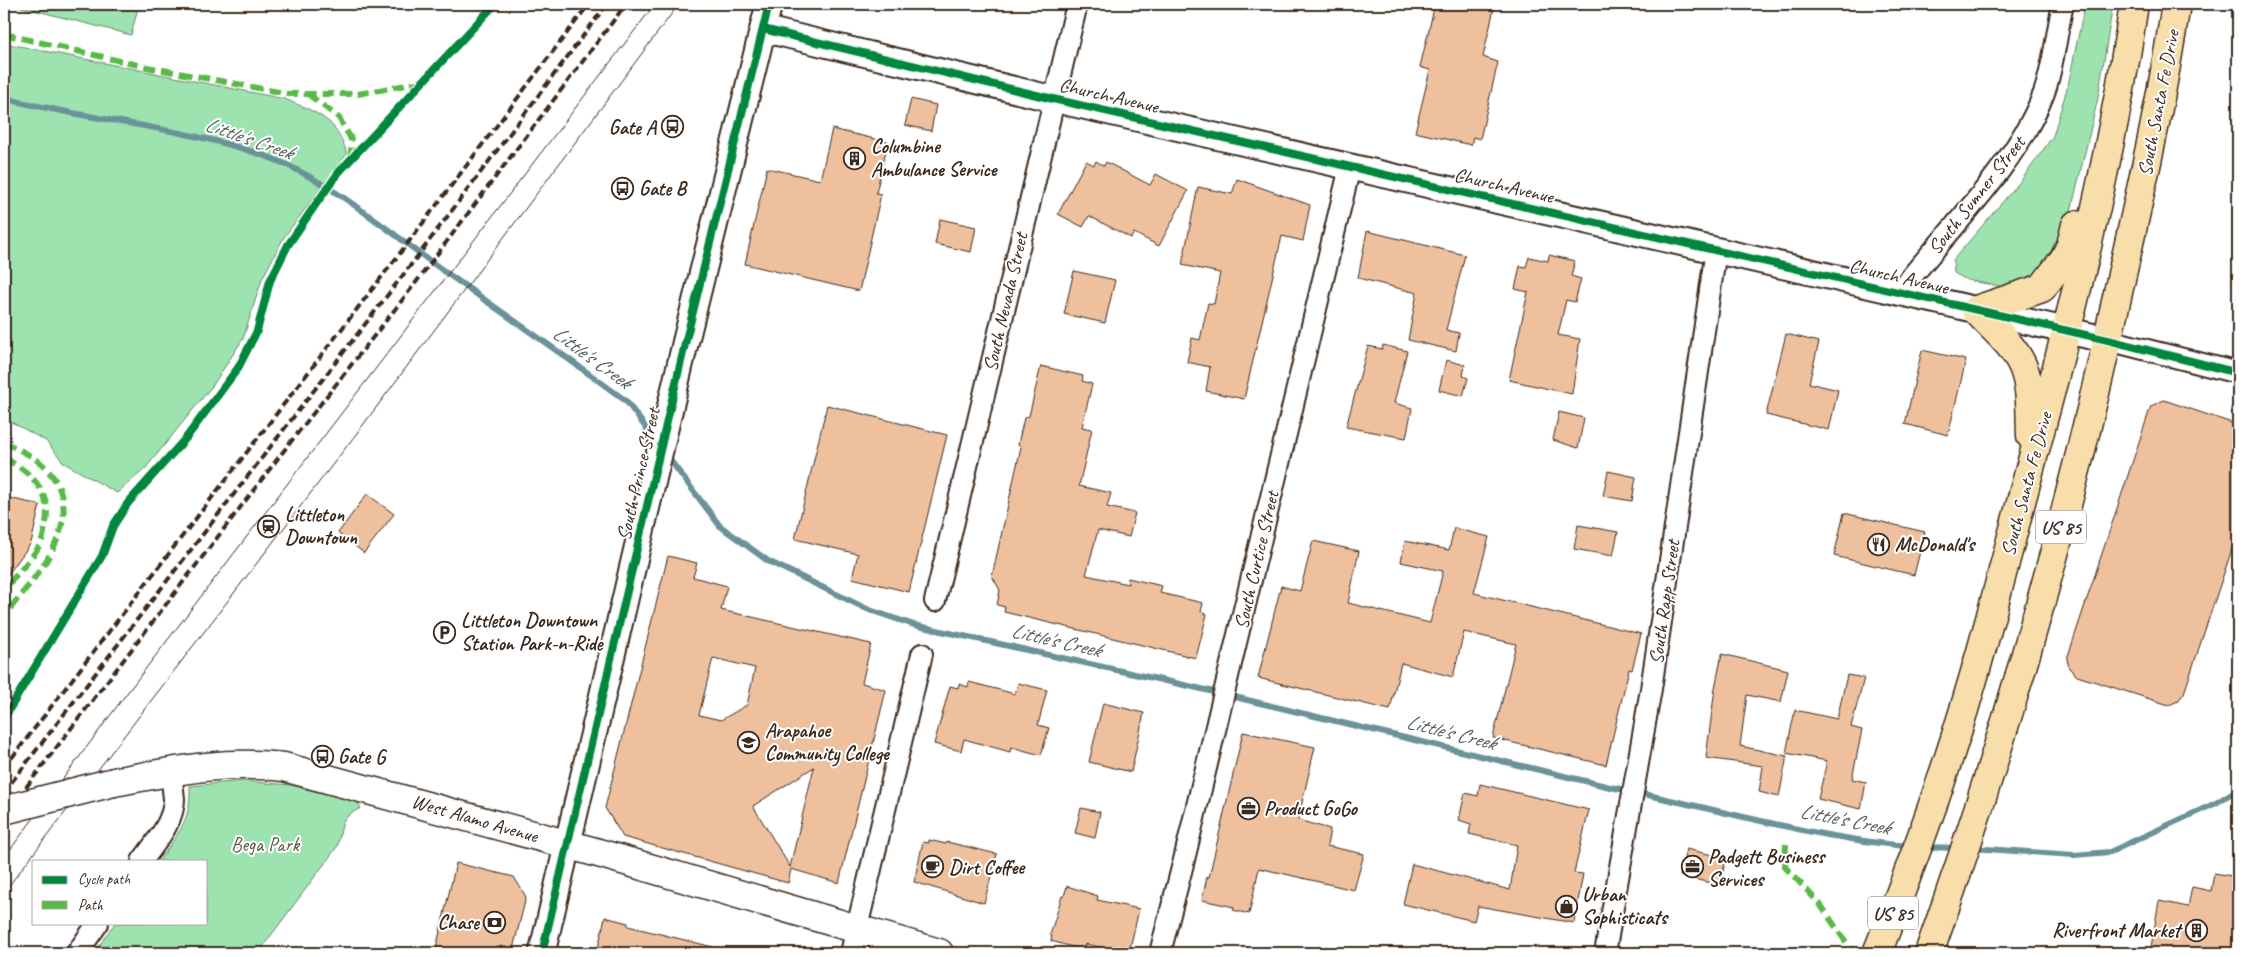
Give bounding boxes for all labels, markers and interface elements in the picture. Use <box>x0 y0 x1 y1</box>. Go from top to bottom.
street label: South Santa Fe Drive <box>2132 27 2185 178</box>
street label: Church Avenue <box>1057 72 1162 119</box>
water label: Little's Creek <box>202 111 300 166</box>
place label: Gate A <box>609 115 658 140</box>
bus stop icon: Gate A <box>660 115 684 139</box>
street label: South Sumner Street <box>1922 129 2032 260</box>
place label: Columbine Ambulance Service <box>871 134 998 182</box>
building icon: Columbine Ambulance Service <box>843 146 867 170</box>
street label: Church Avenue <box>1452 162 1557 209</box>
bus stop icon: Gate B <box>611 176 635 200</box>
place label: Gate B <box>639 176 688 201</box>
street label: South Nevada Street <box>977 228 1034 374</box>
street label: Church Avenue <box>1847 253 1952 300</box>
water label: Little's Creek <box>548 320 640 397</box>
street label: South Prince Street <box>611 403 666 543</box>
street label: South Santa Fe Drive <box>1995 408 2058 559</box>
street label: South Curtice Street <box>1228 486 1285 631</box>
place label: Littleton Downtown <box>285 502 358 550</box>
road number: US 85 <box>2036 511 2086 544</box>
station icon: Littleton Downtown <box>257 514 281 538</box>
restaurant icon: McDonald's <box>1867 532 1891 556</box>
place label: McDonald's <box>1895 532 1976 557</box>
street label: South Rapp Street <box>1643 536 1686 666</box>
place label: Littleton Downtown Station Park-n-Ride <box>461 608 604 656</box>
water label: Little's Creek <box>1009 617 1107 664</box>
parking icon: Littleton Downtown Station Park-n-Ride <box>433 620 457 644</box>
water label: Little's Creek <box>1404 708 1502 757</box>
place label: Arapahoe Community College <box>765 718 890 767</box>
school or university icon: Arapahoe Community College <box>737 730 761 754</box>
bus stop icon: Gate G <box>310 744 334 768</box>
place label: Gate G <box>338 744 388 769</box>
street label: West Alamo Avenue <box>409 789 542 849</box>
office icon: Product GoGo <box>1236 796 1260 820</box>
place label: Product GoGo <box>1264 796 1359 821</box>
water label: Little's Creek <box>1798 798 1896 841</box>
park label: Bega Park <box>231 832 301 857</box>
place label: Padgett Business Services <box>1708 844 1826 892</box>
cafe icon: Dirt Coffee <box>921 855 945 879</box>
place label: Dirt Coffee <box>949 855 1026 880</box>
office icon: Padgett Business Services <box>1680 855 1704 879</box>
legend <box>32 860 208 924</box>
text: Cycle path <box>78 870 130 889</box>
place label: Urban Sophisticats <box>1582 882 1669 930</box>
shop icon: Urban Sophisticats <box>1554 894 1578 918</box>
text: Path <box>78 896 104 915</box>
road number: US 85 <box>1868 896 1918 930</box>
place label: Chase <box>437 910 480 935</box>
bank icon: Chase <box>483 910 507 934</box>
place label: Riverfront Market <box>2052 918 2183 943</box>
building icon: Riverfront Market <box>2184 918 2208 942</box>

